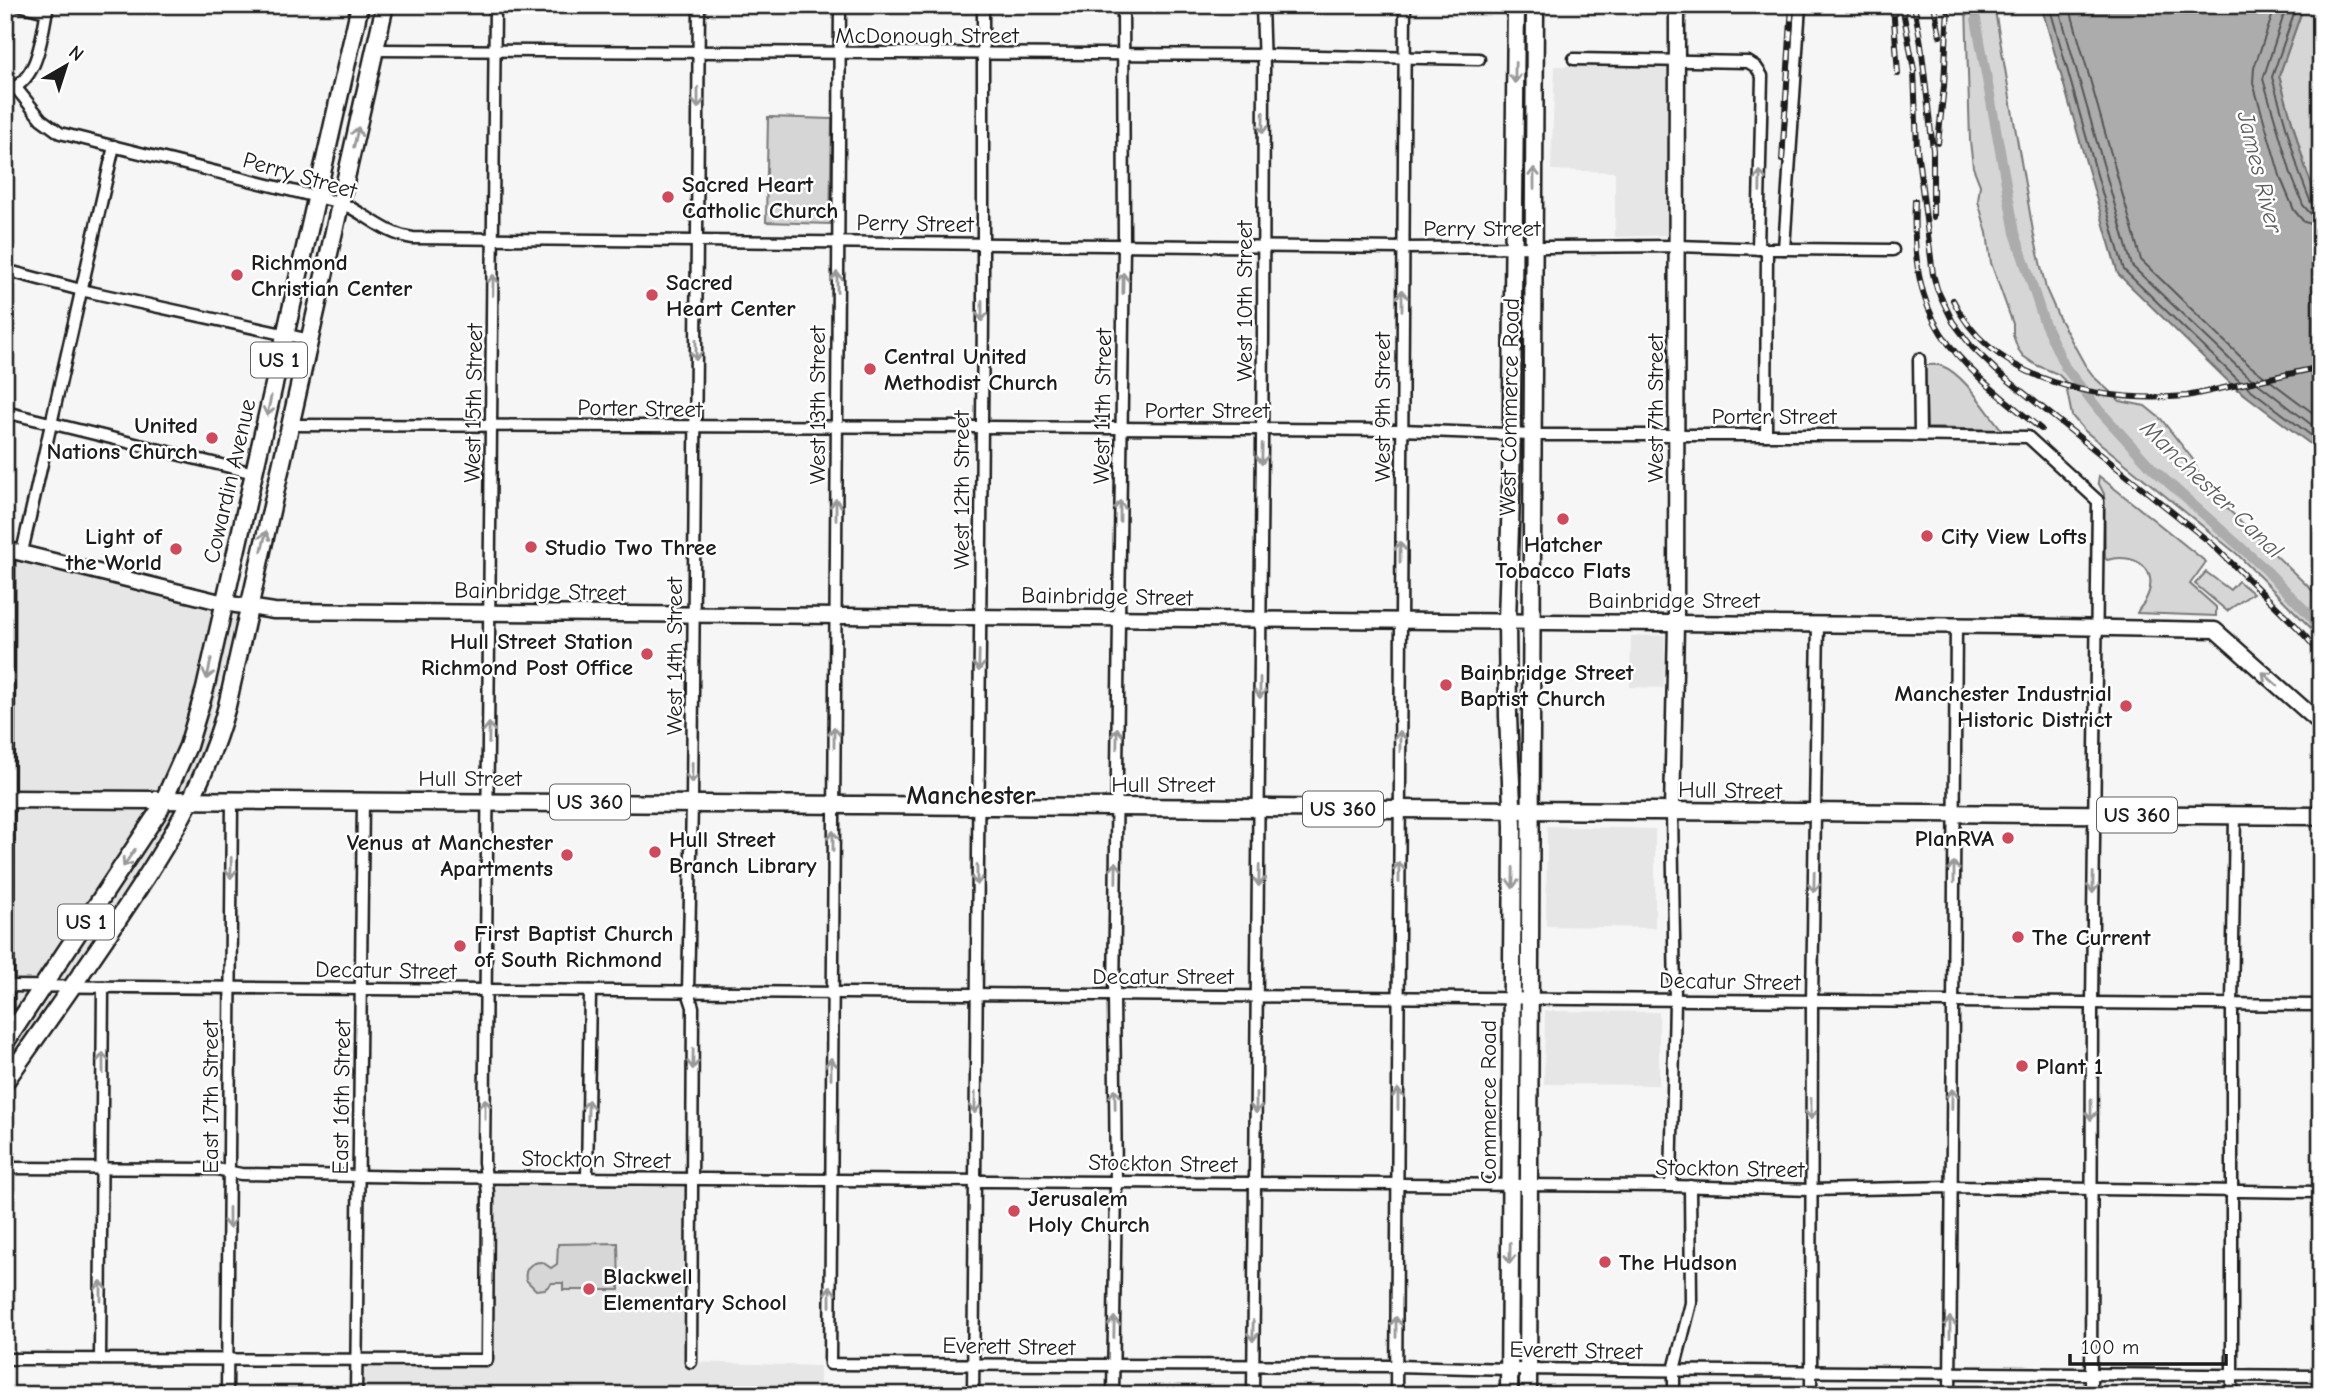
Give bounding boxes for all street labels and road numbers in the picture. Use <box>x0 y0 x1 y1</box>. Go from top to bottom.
street label: McDonough Street <box>835 22 1020 49</box>
street label: Perry Street <box>240 146 361 205</box>
street label: Perry Street <box>856 209 975 238</box>
street label: Perry Street <box>1423 215 1542 242</box>
street label: West 10th Street <box>1231 219 1258 382</box>
street label: West Commerce Road <box>1494 298 1525 516</box>
street label: West 15th Street <box>459 322 488 483</box>
street label: West 13th Street <box>804 324 831 484</box>
street label: West 11th Street <box>1088 326 1117 484</box>
street label: West 9th Street <box>1369 331 1396 482</box>
street label: West 7th Street <box>1642 332 1669 482</box>
road number: US 1 <box>251 342 307 378</box>
street label: Porter Street <box>577 394 704 423</box>
street label: Cowardin Avenue <box>197 396 261 566</box>
street label: Porter Street <box>1144 397 1271 424</box>
street label: Porter Street <box>1711 403 1838 430</box>
street label: West 12th Street <box>948 409 975 570</box>
street label: West 14th Street <box>661 576 688 735</box>
street label: Bainbridge Street <box>454 577 628 607</box>
street label: Bainbridge Street <box>1021 582 1195 612</box>
street label: Bainbridge Street <box>1588 587 1761 614</box>
street label: Hull Street <box>418 765 523 792</box>
street label: Hull Street <box>1111 771 1216 798</box>
street label: Hull Street <box>1678 776 1784 805</box>
road number: US 360 <box>550 784 630 820</box>
road number: US 360 <box>1303 792 1383 826</box>
road number: US 360 <box>2097 798 2177 832</box>
road number: US 1 <box>58 904 114 940</box>
street label: Decatur Street <box>315 956 458 985</box>
street label: Decatur Street <box>1092 963 1235 990</box>
street label: Decatur Street <box>1659 967 1802 996</box>
street label: East 16th Street <box>327 1018 356 1175</box>
street label: East 17th Street <box>197 1019 224 1174</box>
street label: Commerce Road <box>1475 1020 1502 1184</box>
street label: Stockton Street <box>521 1145 672 1174</box>
street label: Stockton Street <box>1088 1149 1239 1178</box>
street label: Stockton Street <box>1655 1154 1806 1183</box>
street label: Everett Street <box>942 1332 1077 1361</box>
street label: Everett Street <box>1509 1336 1644 1365</box>

